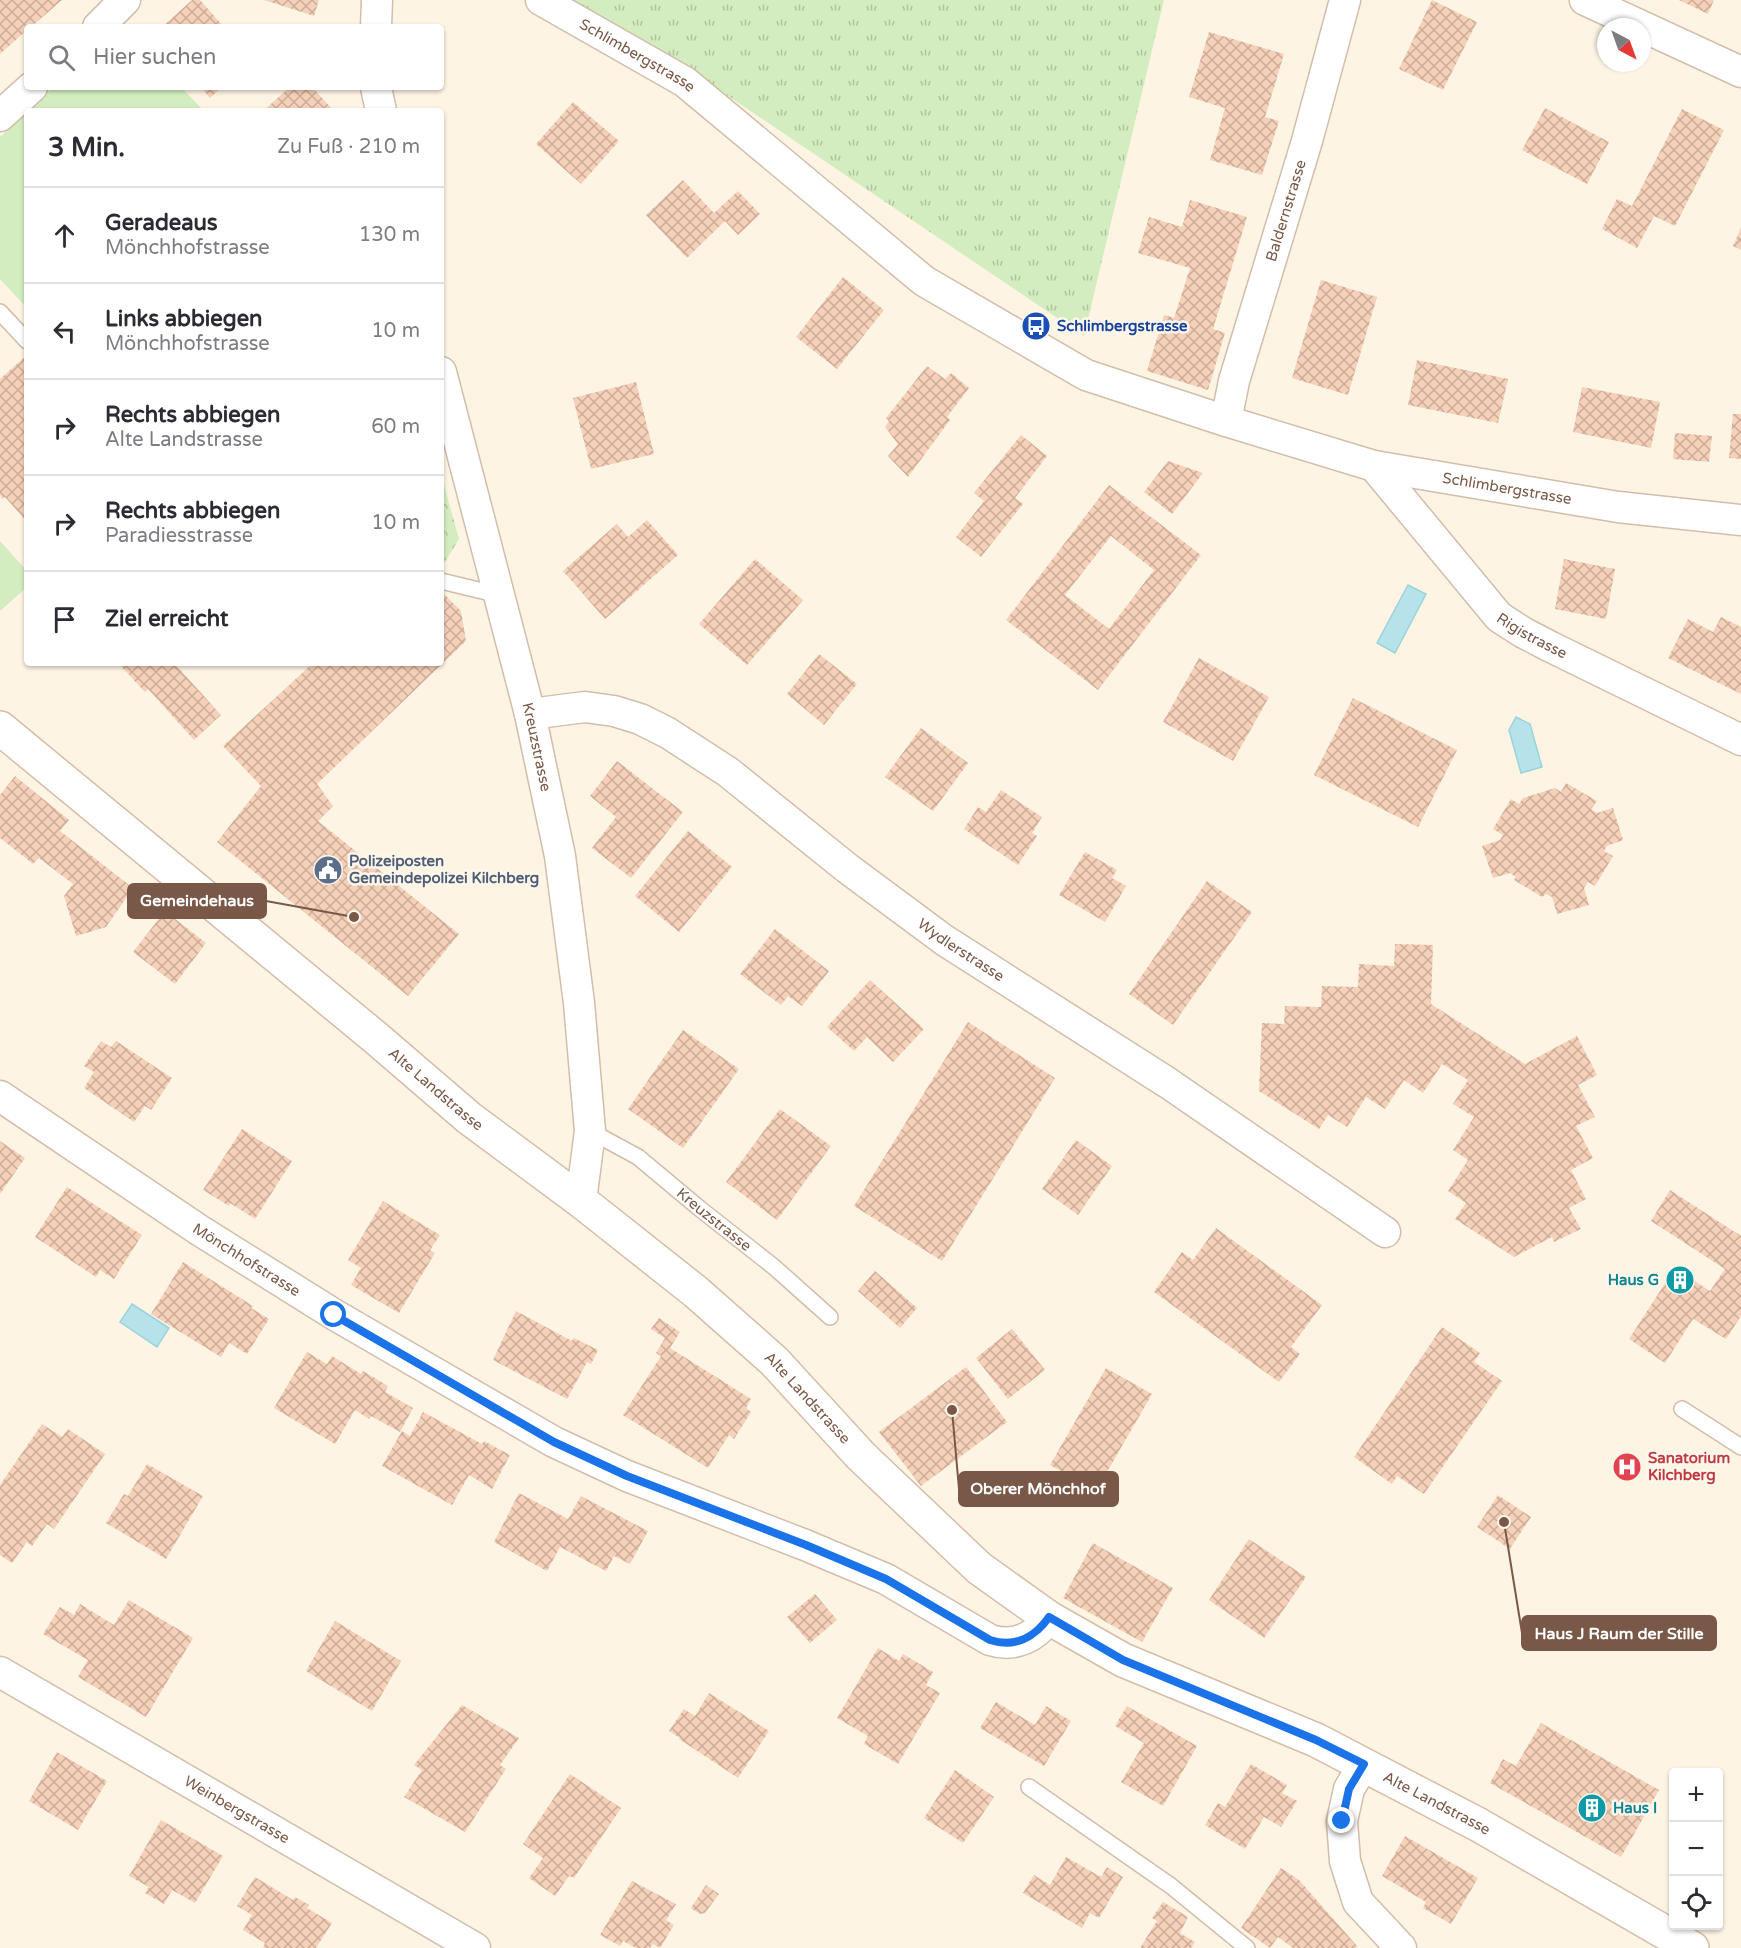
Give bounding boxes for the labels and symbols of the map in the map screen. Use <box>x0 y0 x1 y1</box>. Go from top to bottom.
street label: Schlimbergstrasse <box>576 15 699 96</box>
north arrow <box>1597 18 1651 72</box>
street label: Baldernstrasse <box>1262 157 1310 264</box>
bus stop icon: Schlimbergstrasse <box>1020 310 1052 342</box>
place label: Schlimbergstrasse <box>1057 317 1188 336</box>
street label: Schlimbergstrasse <box>1441 469 1573 508</box>
street label: Rigistrasse <box>1493 609 1570 662</box>
street label: Kreuzstrasse <box>518 700 555 793</box>
place label: Polizeiposten Gemeindepolizei Kilchberg <box>349 852 539 888</box>
public building icon: Polizeiposten Gemeindepolizei Kilchberg <box>312 854 344 886</box>
callout: Gemeindehaus <box>128 884 266 918</box>
text: Gemeindehaus <box>140 891 254 911</box>
street label: Wydlerstrasse <box>914 914 1008 985</box>
street label: Alte Landstrasse <box>385 1044 487 1134</box>
street label: Kreuzstrasse <box>673 1184 755 1255</box>
street label: Mönchhofstrasse <box>189 1219 304 1300</box>
building icon: Haus G <box>1664 1264 1696 1296</box>
place label: Haus G <box>1608 1271 1659 1289</box>
route start <box>320 1301 346 1327</box>
street label: Alte Landstrasse <box>761 1348 854 1448</box>
place label: Sanatorium Kilchberg <box>1648 1449 1730 1485</box>
hospital icon: Sanatorium Kilchberg <box>1611 1451 1643 1483</box>
callout: Oberer Mönchhof <box>959 1472 1118 1506</box>
text: Oberer Mönchhof <box>970 1479 1107 1499</box>
callout: Haus J Raum der Stille <box>1522 1616 1716 1650</box>
text: Haus J Raum der Stille <box>1534 1624 1704 1644</box>
street label: Alte Landstrasse <box>1380 1768 1494 1839</box>
street label: Weinbergstrasse <box>181 1772 293 1847</box>
building icon: Haus I <box>1576 1792 1608 1824</box>
place label: Haus I <box>1613 1799 1657 1817</box>
route end <box>1328 1807 1354 1833</box>

